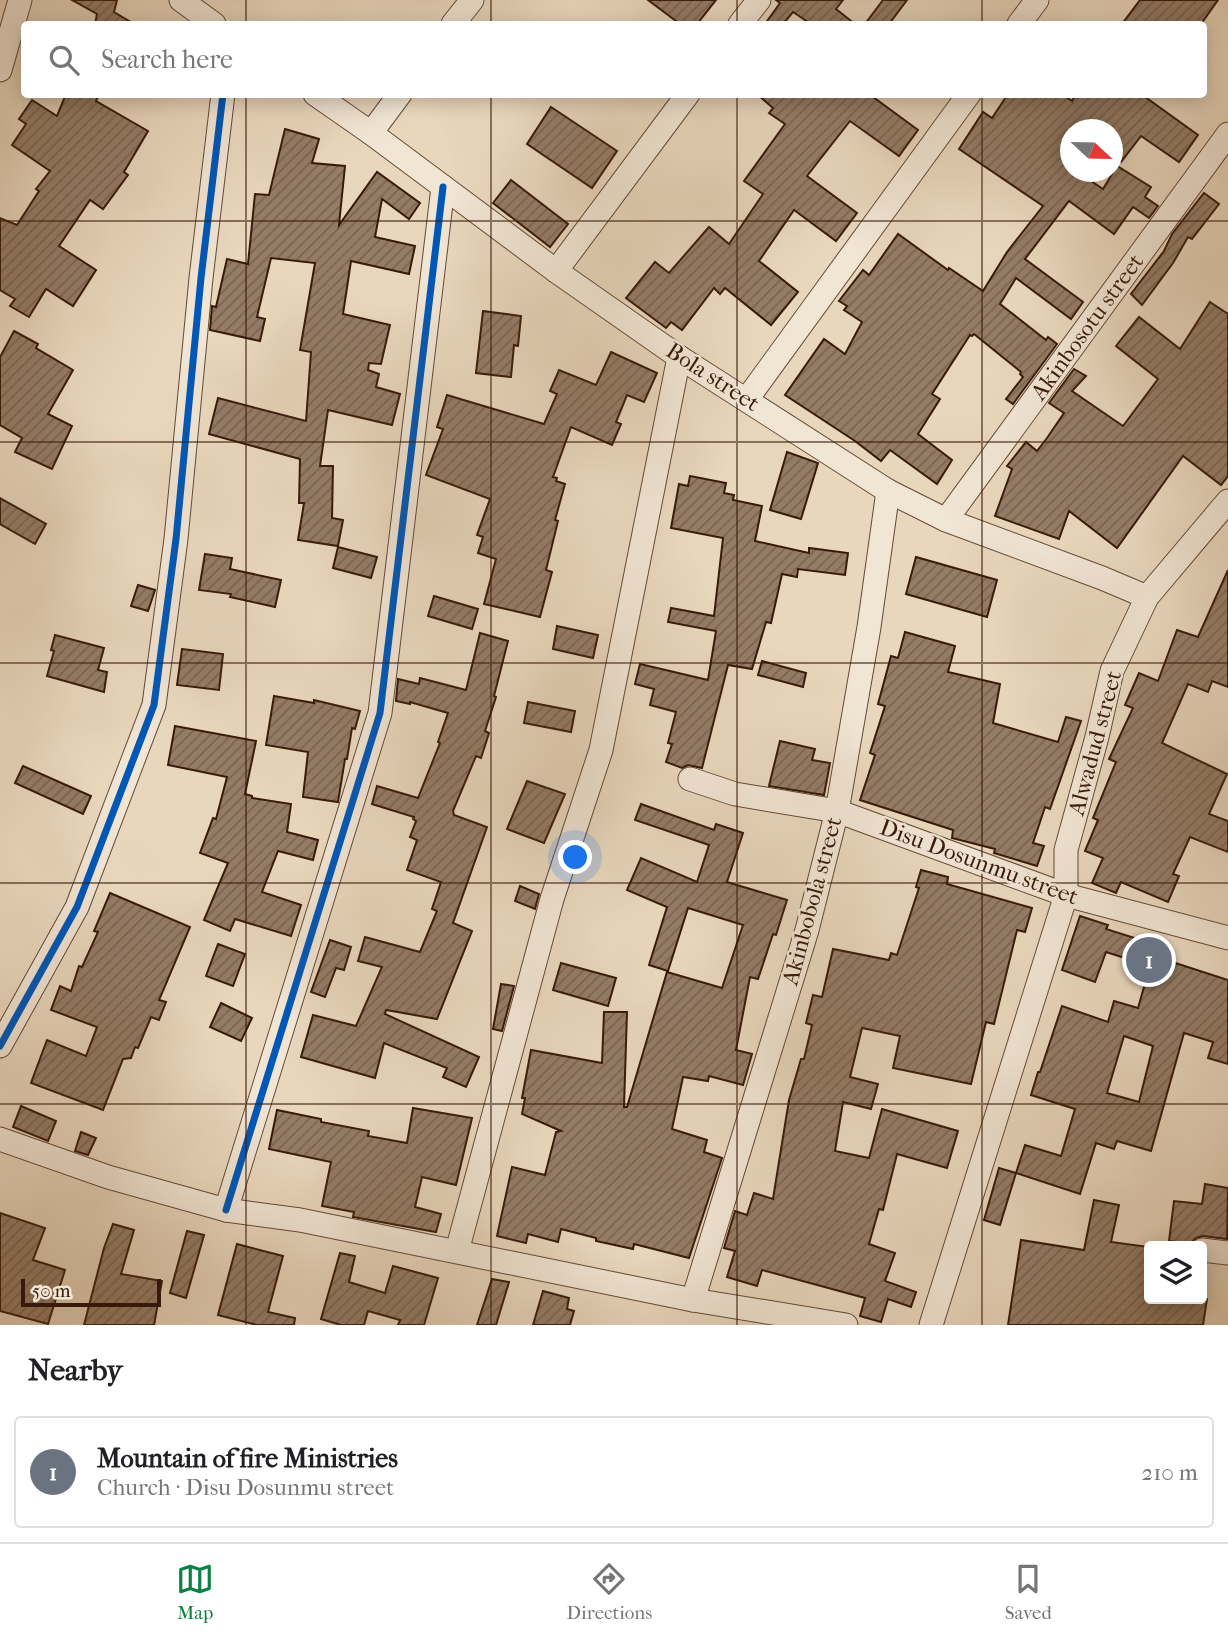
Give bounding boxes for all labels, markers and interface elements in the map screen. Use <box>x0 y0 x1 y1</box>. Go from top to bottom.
search box <box>21 21 1207 98</box>
icon: search <box>45 41 83 79</box>
text: Search here <box>101 44 233 75</box>
north arrow <box>1060 119 1123 182</box>
street label: Akinbosotu street <box>1024 249 1149 406</box>
street label: Bola street <box>661 337 765 417</box>
street label: Alwadud street <box>1062 668 1127 819</box>
street label: Akinbobola street <box>776 814 847 989</box>
street label: Disu Dosunmu street <box>876 814 1082 910</box>
your location <box>558 840 592 874</box>
pin: 1 <box>1126 934 1172 986</box>
map controls <box>1144 1241 1207 1304</box>
button: layers <box>1144 1241 1207 1304</box>
scale bar <box>21 1276 161 1308</box>
text: 50 m <box>32 1280 71 1302</box>
text: Nearby <box>28 1353 123 1388</box>
text: Mountain of fire Ministries <box>97 1443 398 1474</box>
text: 1 <box>49 1459 57 1486</box>
text: 210 m <box>1141 1459 1198 1486</box>
text: Church · Disu Dosunmu street <box>97 1474 394 1501</box>
tab: Map <box>176 1560 214 1624</box>
tab: Directions <box>567 1560 652 1624</box>
tab: Saved <box>1005 1560 1052 1624</box>

